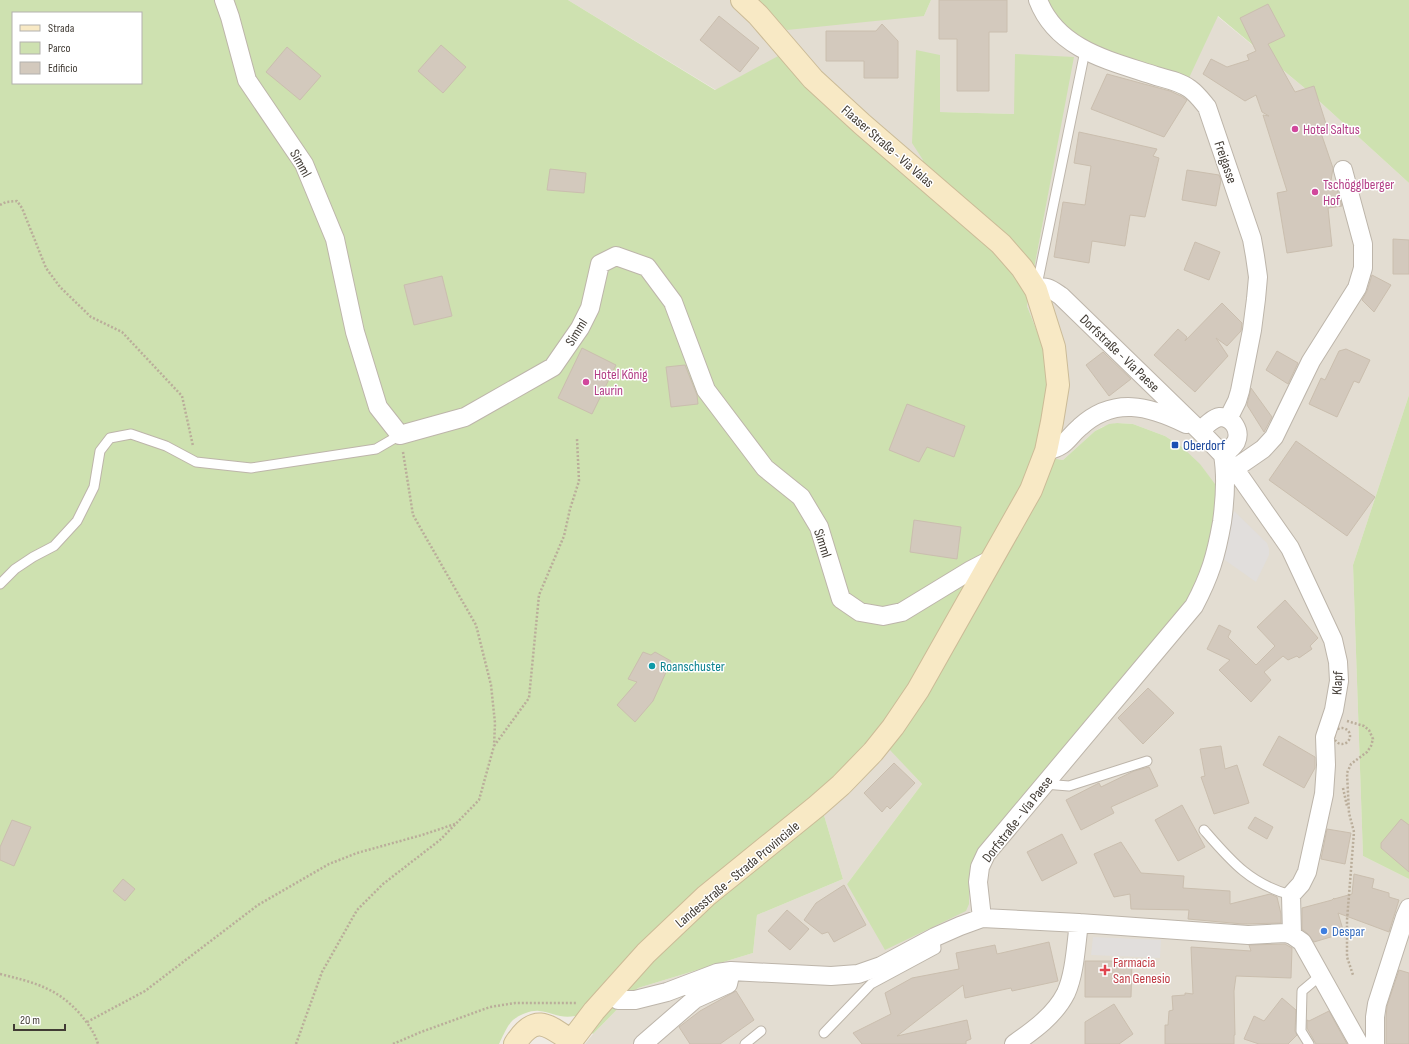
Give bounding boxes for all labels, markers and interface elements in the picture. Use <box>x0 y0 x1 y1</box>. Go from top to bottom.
legend <box>12 12 142 84</box>
text: Strada <box>48 21 75 36</box>
text: Parco <box>48 41 71 56</box>
text: Edificio <box>48 61 77 76</box>
street label: Flaaser Straße - Via Valas <box>838 102 937 191</box>
place label: Hotel Saltus <box>1303 121 1360 138</box>
marker: Hotel Saltus <box>1290 124 1300 134</box>
street label: Freigasse <box>1210 139 1241 186</box>
street label: Simml <box>286 146 315 180</box>
place label: Tschögglberger Hof <box>1323 176 1394 209</box>
marker: Tschögglberger Hof <box>1310 187 1320 197</box>
street label: Dorfstraße - Via Paese <box>1076 311 1163 396</box>
street label: Simml <box>561 315 591 349</box>
place label: Hotel König Laurin <box>594 366 648 399</box>
marker: Hotel König Laurin <box>581 377 591 387</box>
place label: Oberdorf <box>1183 437 1226 454</box>
marker: Oberdorf <box>1170 440 1180 450</box>
street label: Simml <box>810 527 835 560</box>
place label: Roanschuster <box>660 658 725 675</box>
marker: Roanschuster <box>647 661 657 671</box>
street label: Klapf <box>1328 670 1347 696</box>
street label: Dorfstraße - Via Paese <box>979 773 1056 866</box>
street label: Landesstraße - Strada Provinciale <box>672 818 803 931</box>
place label: Despar <box>1332 923 1365 940</box>
marker: Despar <box>1319 926 1329 936</box>
place label: Farmacia San Genesio <box>1113 954 1170 987</box>
marker: Farmacia San Genesio <box>1100 965 1110 975</box>
scale bar <box>14 1006 65 1032</box>
text: 20 m <box>20 1013 40 1028</box>

